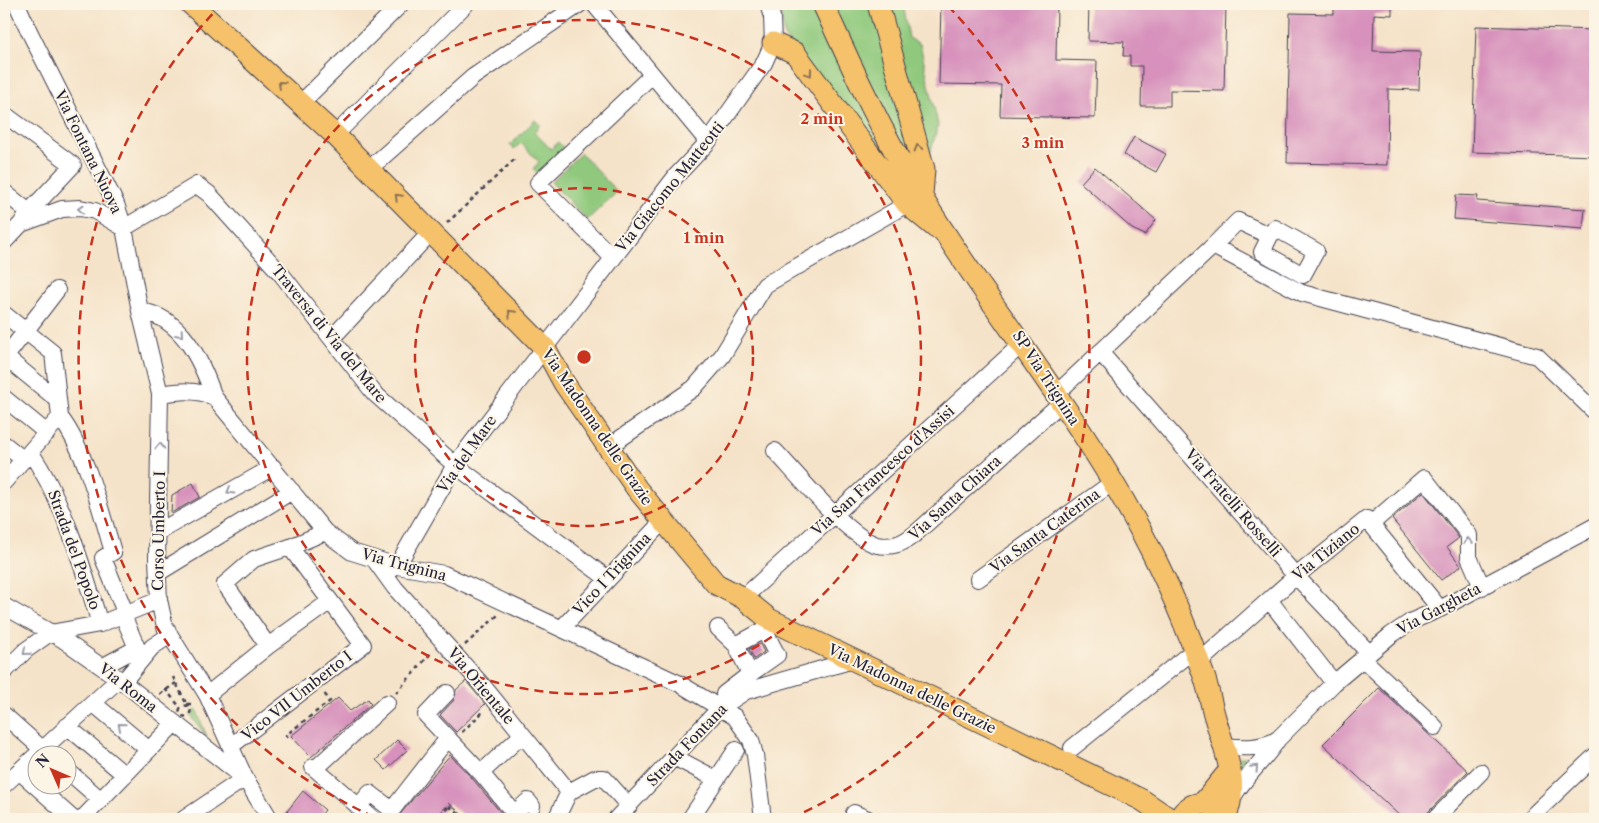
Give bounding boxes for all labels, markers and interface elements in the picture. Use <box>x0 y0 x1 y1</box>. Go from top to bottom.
one-way arrow <box>803 67 812 77</box>
one-way arrow <box>277 81 286 90</box>
street label: Via Fontana Nuova <box>50 86 127 217</box>
text: 2 min <box>800 109 844 128</box>
street label: Via Giacomo Matteotti <box>611 117 728 256</box>
text: 3 min <box>1022 133 1065 152</box>
one-way arrow <box>913 144 923 152</box>
one-way arrow <box>395 194 404 203</box>
one-way arrow <box>76 204 84 215</box>
text: 1 min <box>683 228 725 247</box>
street label: Traversa di Via del Mare <box>268 261 391 407</box>
one-way arrow <box>508 310 517 319</box>
street label: SP Via Trignina <box>1009 327 1084 429</box>
one-way arrow <box>175 328 183 337</box>
street label: Via Madonna delle Grazie <box>537 344 657 509</box>
centre of rings <box>575 348 593 366</box>
street label: Via San Francesco d'Assisi <box>807 401 958 541</box>
street label: Via del Mare <box>432 411 500 497</box>
one-way arrow <box>155 442 166 450</box>
street label: Via Fratelli Rosselli <box>1181 444 1286 561</box>
street label: Via Santa Chiara <box>904 451 1005 545</box>
street label: Corso Umberto I <box>148 471 169 591</box>
street label: Via Santa Caterina <box>985 484 1104 578</box>
one-way arrow <box>227 485 236 495</box>
street label: Strada del Popolo <box>44 487 105 612</box>
street label: Via Tiziano <box>1287 519 1363 585</box>
street label: Vico I Trignina <box>568 528 655 620</box>
one-way arrow <box>1463 536 1474 544</box>
street label: Via Trignina <box>359 544 449 585</box>
street label: Via Gargheta <box>1393 578 1484 639</box>
street label: Via Madonna delle Grazie <box>824 639 999 738</box>
street label: Via Orientale <box>443 643 519 728</box>
one-way arrow <box>22 646 31 655</box>
street label: Vico VII Umberto I <box>237 647 356 745</box>
street label: Via Roma <box>94 658 161 716</box>
street label: Strada Fontana <box>642 699 731 790</box>
one-way arrow <box>118 723 127 732</box>
north arrow <box>28 746 78 796</box>
text: N <box>32 750 53 771</box>
one-way arrow <box>1249 765 1258 774</box>

